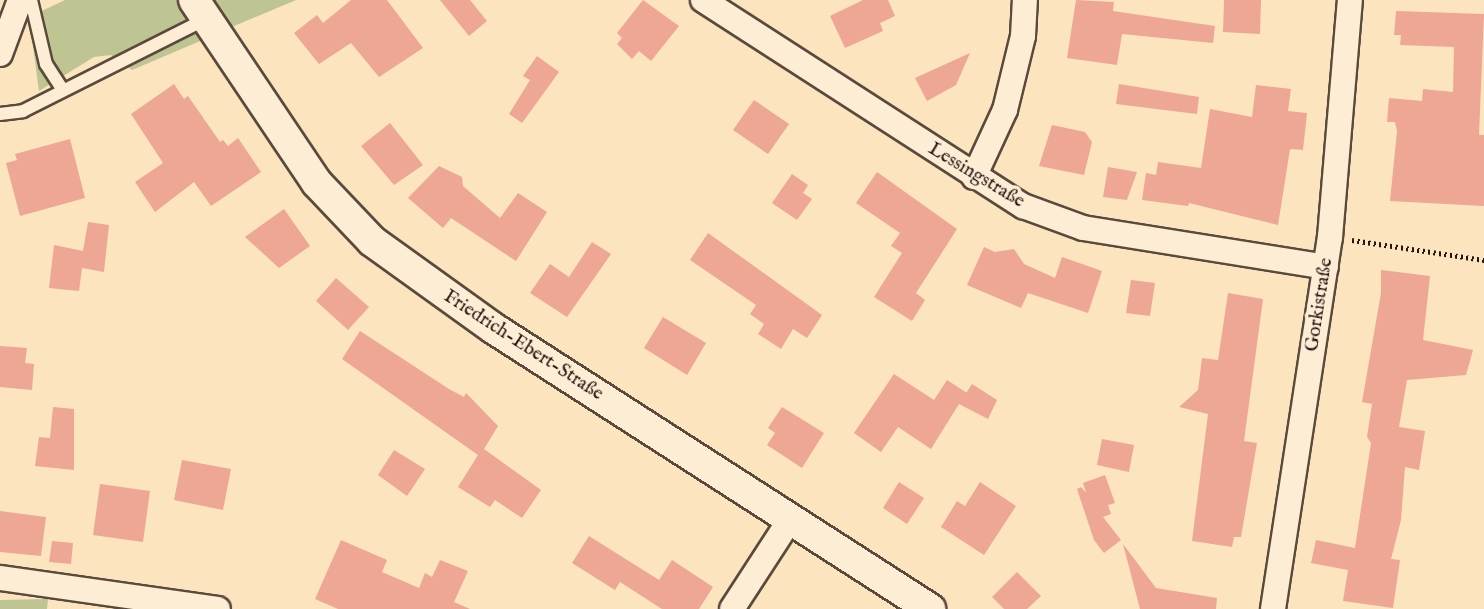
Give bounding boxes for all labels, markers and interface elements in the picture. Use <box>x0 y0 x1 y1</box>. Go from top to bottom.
street label: Lessingstraße <box>924 138 1028 214</box>
street label: Gorkistraße <box>1301 257 1339 353</box>
street label: Friedrich-Ebert-Straße <box>439 286 607 406</box>

